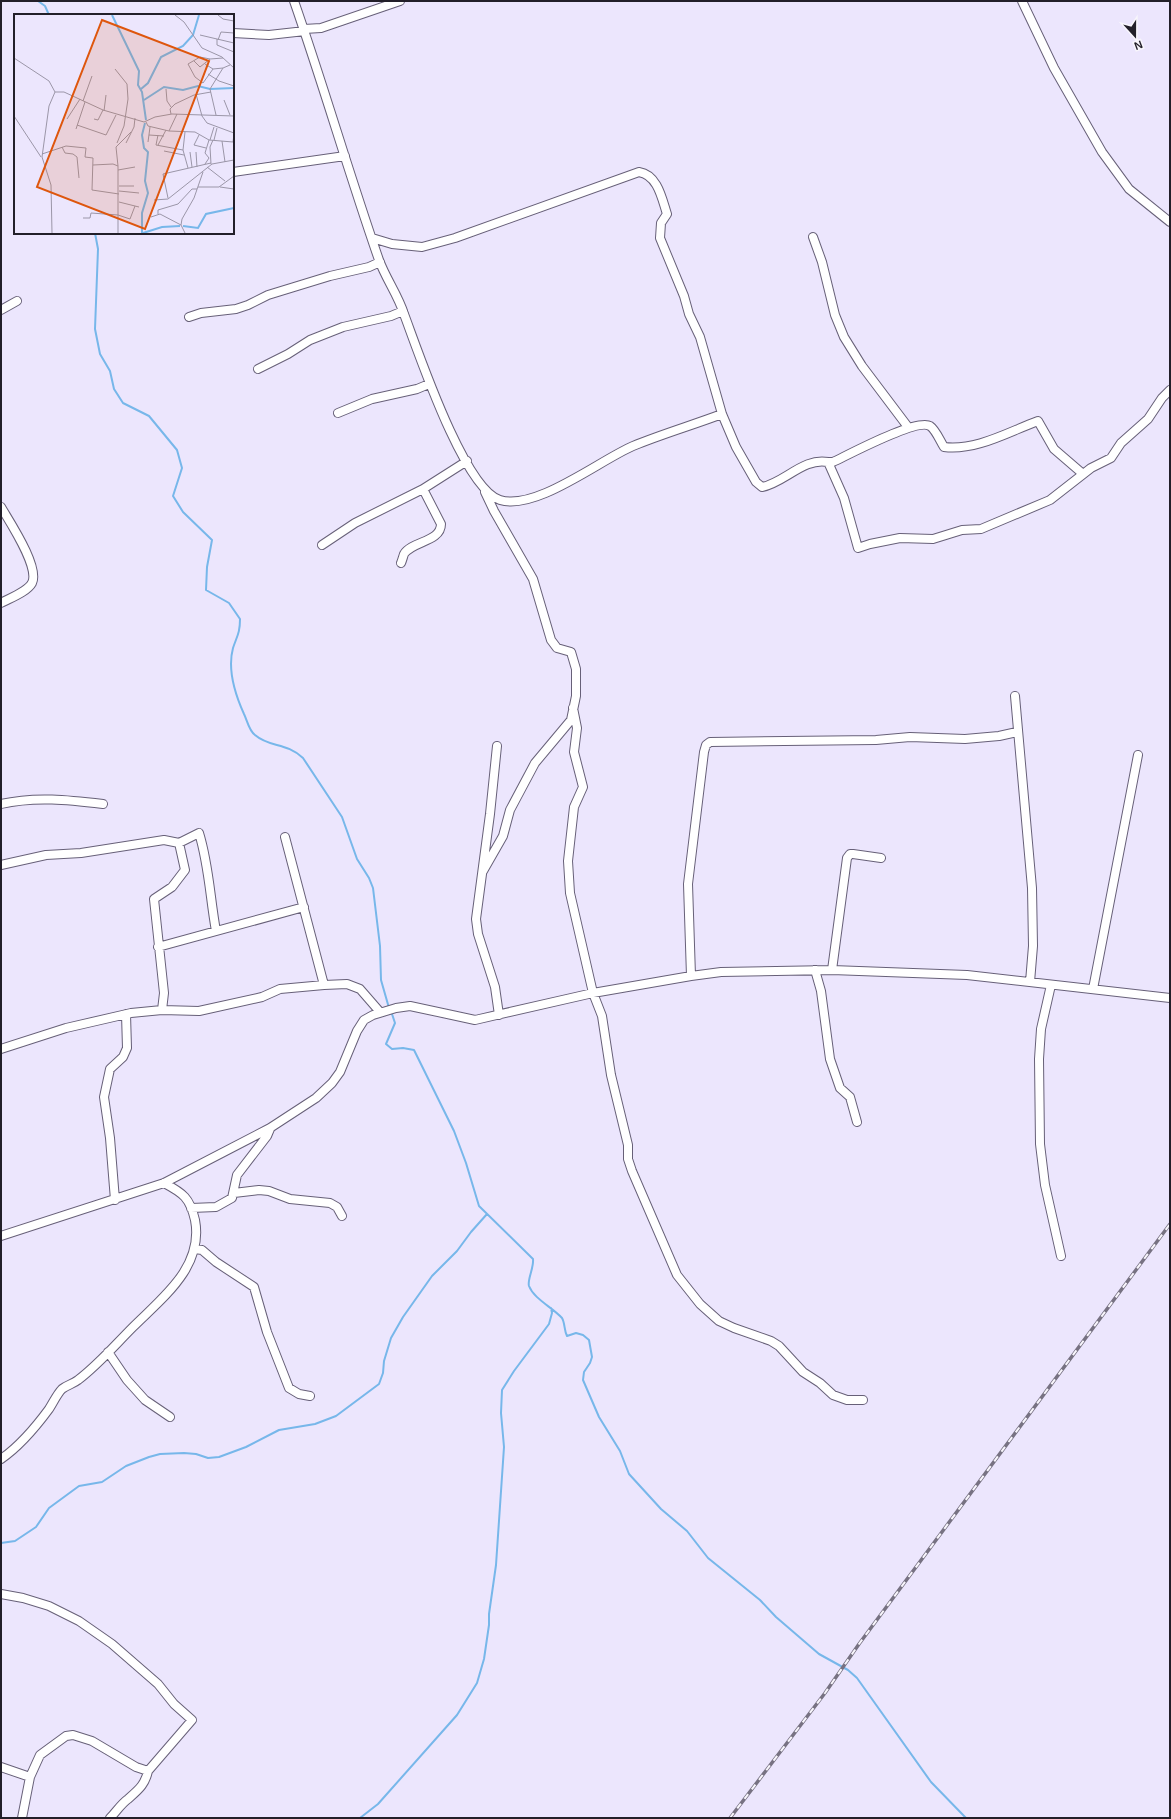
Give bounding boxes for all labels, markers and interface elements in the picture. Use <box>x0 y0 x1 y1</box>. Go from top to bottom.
inset map <box>14 14 234 234</box>
north arrow <box>1115 16 1155 56</box>
text: N <box>1133 38 1144 52</box>

